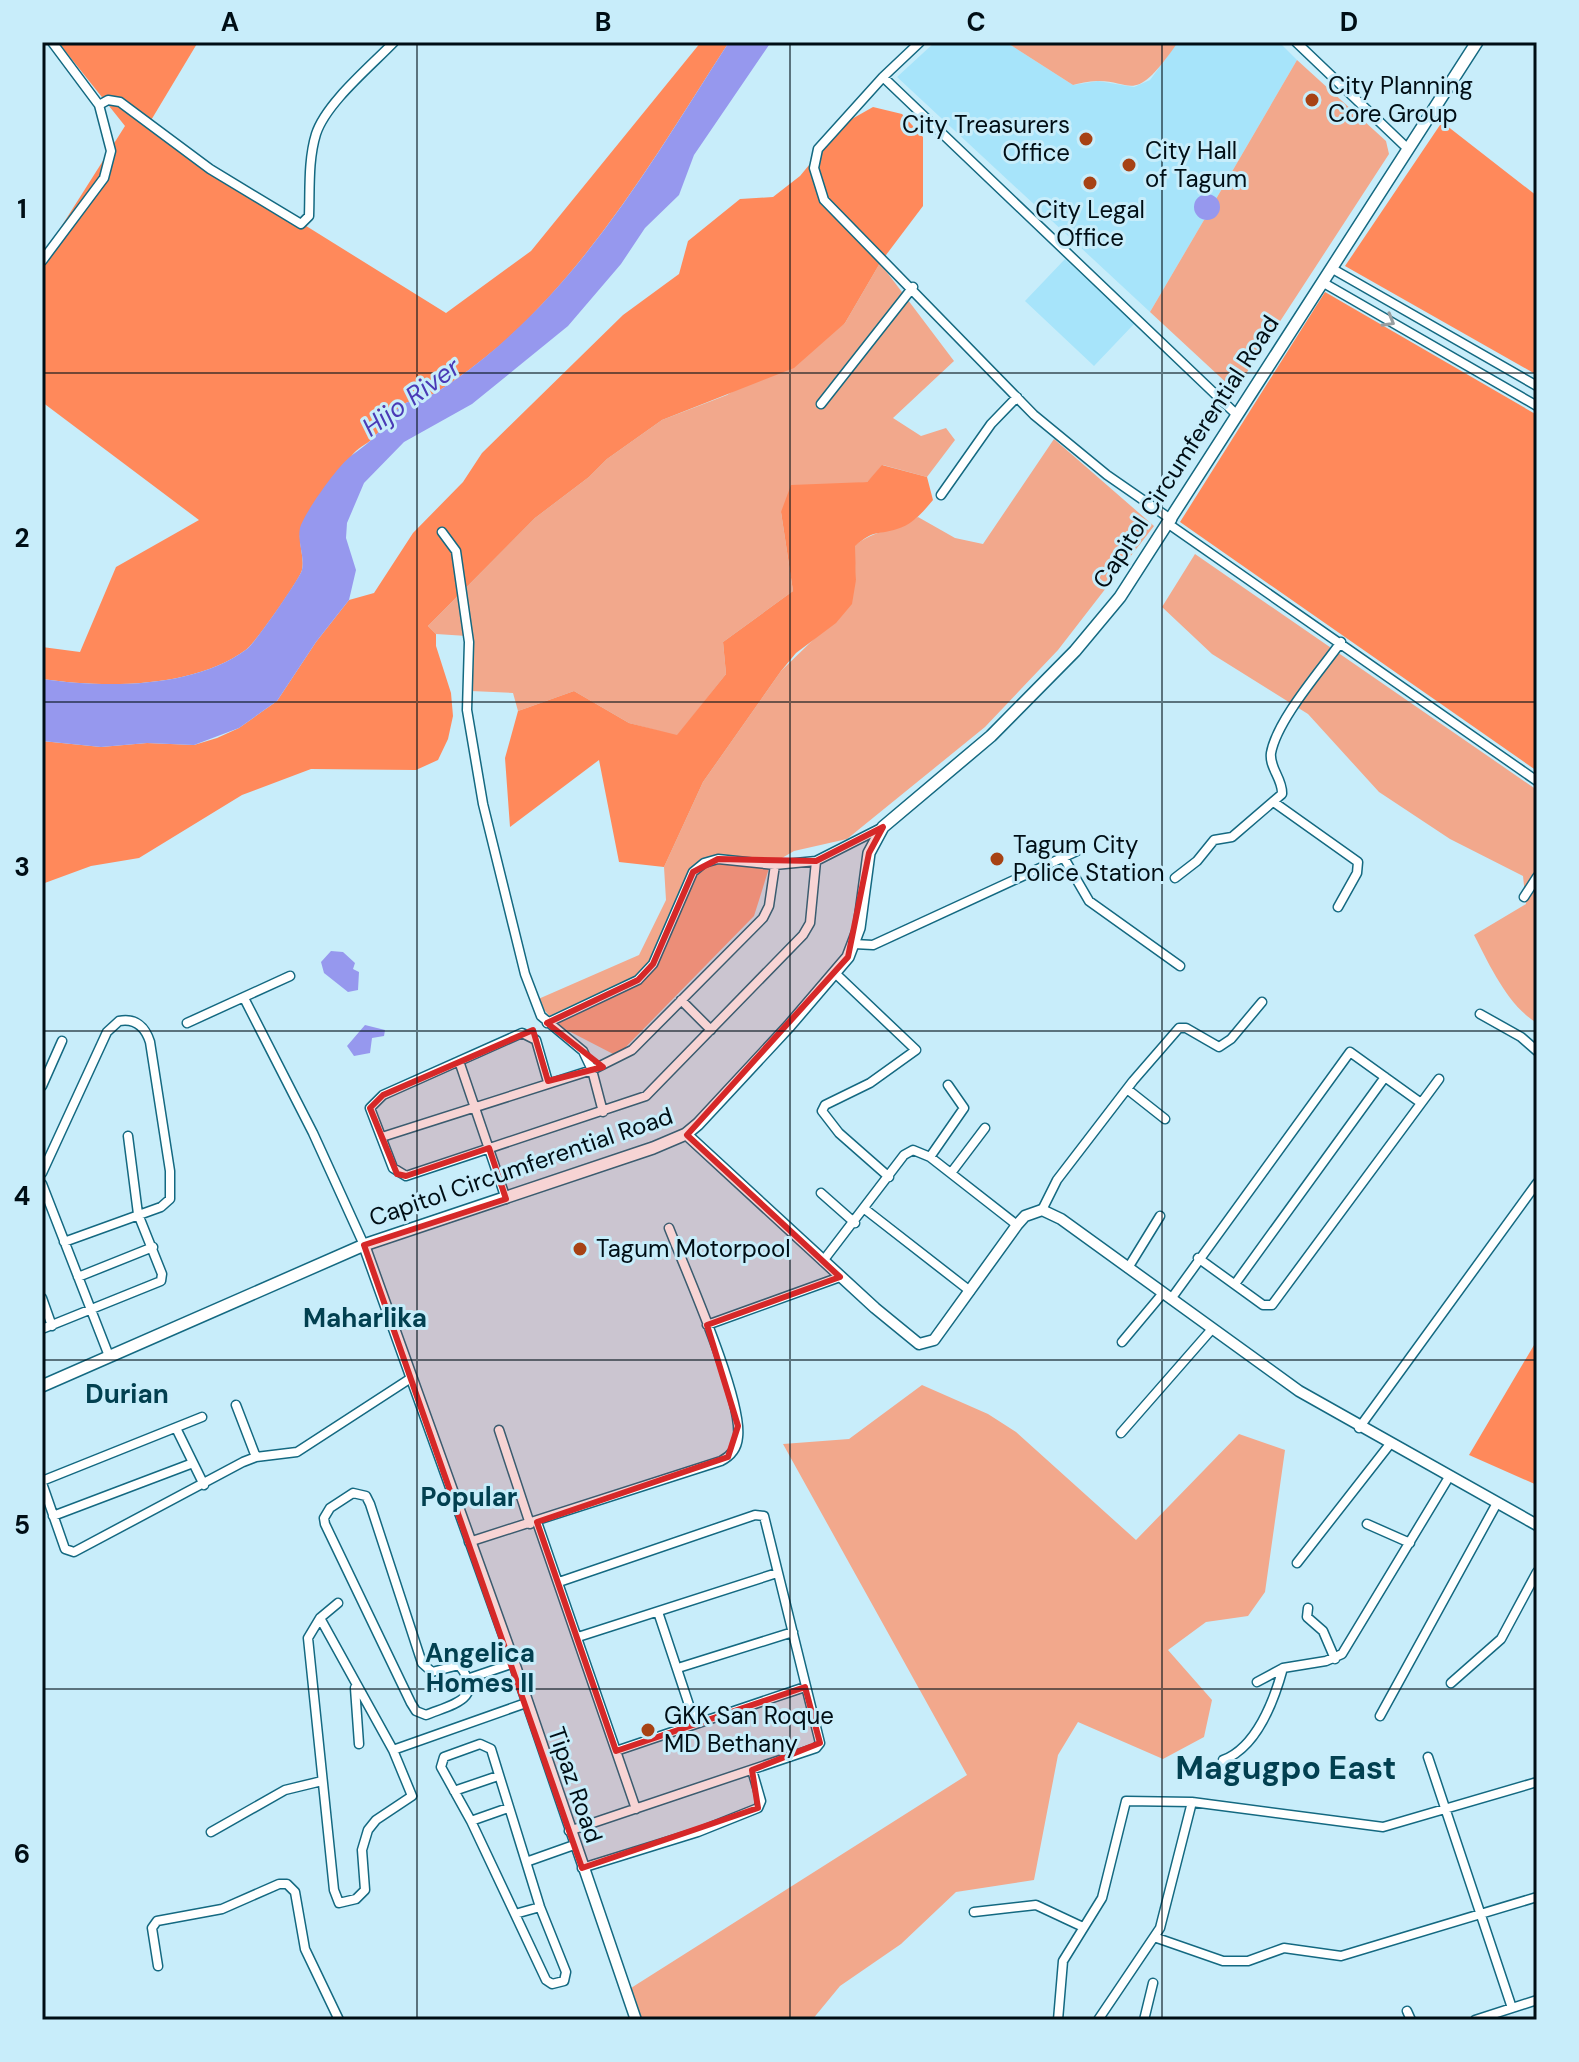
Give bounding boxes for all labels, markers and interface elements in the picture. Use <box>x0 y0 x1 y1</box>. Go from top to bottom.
text: A <box>221 5 239 39</box>
text: B <box>595 5 611 39</box>
text: C <box>966 5 986 39</box>
text: D <box>1340 5 1358 39</box>
place label: City Planning Core Group <box>1328 70 1473 129</box>
marker: City Planning Core Group <box>1303 91 1321 109</box>
place label: City Treasurers Office <box>902 109 1070 168</box>
marker: City Treasurers Office <box>1077 130 1095 148</box>
place label: City Hall of Tagum <box>1145 135 1247 194</box>
marker: City Hall of Tagum <box>1120 156 1138 174</box>
marker: City Legal Office <box>1081 174 1099 192</box>
text: 1 <box>17 192 27 226</box>
place label: City Legal Office <box>1035 194 1145 253</box>
street label: Capitol Circumferential Road <box>1086 309 1286 594</box>
one-way arrow <box>1381 311 1395 327</box>
water label: Hijo River <box>355 349 468 444</box>
text: 2 <box>14 521 30 555</box>
place label: Tagum City Police Station <box>1013 829 1165 888</box>
text: 3 <box>14 850 30 884</box>
marker: Tagum City Police Station <box>988 850 1006 868</box>
street label: Capitol Circumferential Road <box>365 1100 677 1233</box>
text: 4 <box>14 1179 30 1213</box>
place label: Tagum Motorpool <box>596 1233 791 1264</box>
marker: Tagum Motorpool <box>571 1240 589 1258</box>
district label: Maharlika <box>303 1301 427 1335</box>
district label: Durian <box>85 1377 169 1411</box>
district label: Popular <box>420 1480 518 1514</box>
text: 5 <box>14 1508 30 1542</box>
district label: Angelica Homes II <box>425 1636 535 1700</box>
place label: GKK San Roque MD Bethany <box>664 1700 834 1759</box>
marker: GKK San Roque MD Bethany <box>639 1721 657 1739</box>
street label: Tipaz Road <box>541 1723 610 1847</box>
district label: Magugpo East <box>1176 1747 1396 1789</box>
text: 6 <box>14 1837 30 1871</box>

